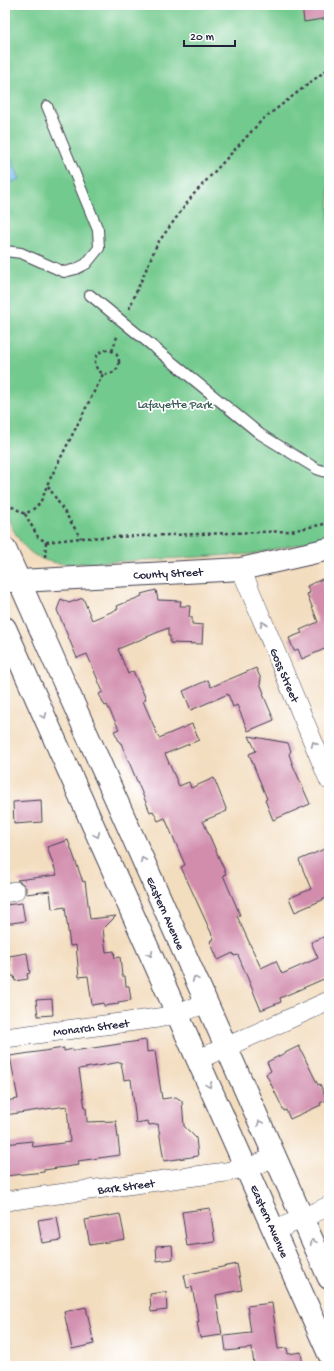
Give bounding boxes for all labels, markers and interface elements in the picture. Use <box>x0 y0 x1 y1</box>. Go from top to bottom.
scale bar <box>184 22 235 48</box>
text: 20 m <box>190 31 215 45</box>
park label: Lafayette Park <box>137 399 214 413</box>
street label: County Street <box>133 566 204 584</box>
one-way arrow <box>260 621 268 628</box>
street label: Goss Street <box>265 647 301 706</box>
one-way arrow <box>39 712 47 720</box>
one-way arrow <box>310 741 318 748</box>
one-way arrow <box>92 831 100 838</box>
one-way arrow <box>139 857 147 864</box>
street label: Eastern Avenue <box>142 875 187 953</box>
one-way arrow <box>145 949 153 957</box>
one-way arrow <box>192 976 200 983</box>
street label: Monarch Street <box>52 1017 131 1041</box>
one-way arrow <box>204 1081 212 1089</box>
one-way arrow <box>257 1120 265 1128</box>
street label: Bark Street <box>96 1177 157 1199</box>
street label: Eastern Avenue <box>246 1183 291 1261</box>
one-way arrow <box>310 1239 318 1246</box>

